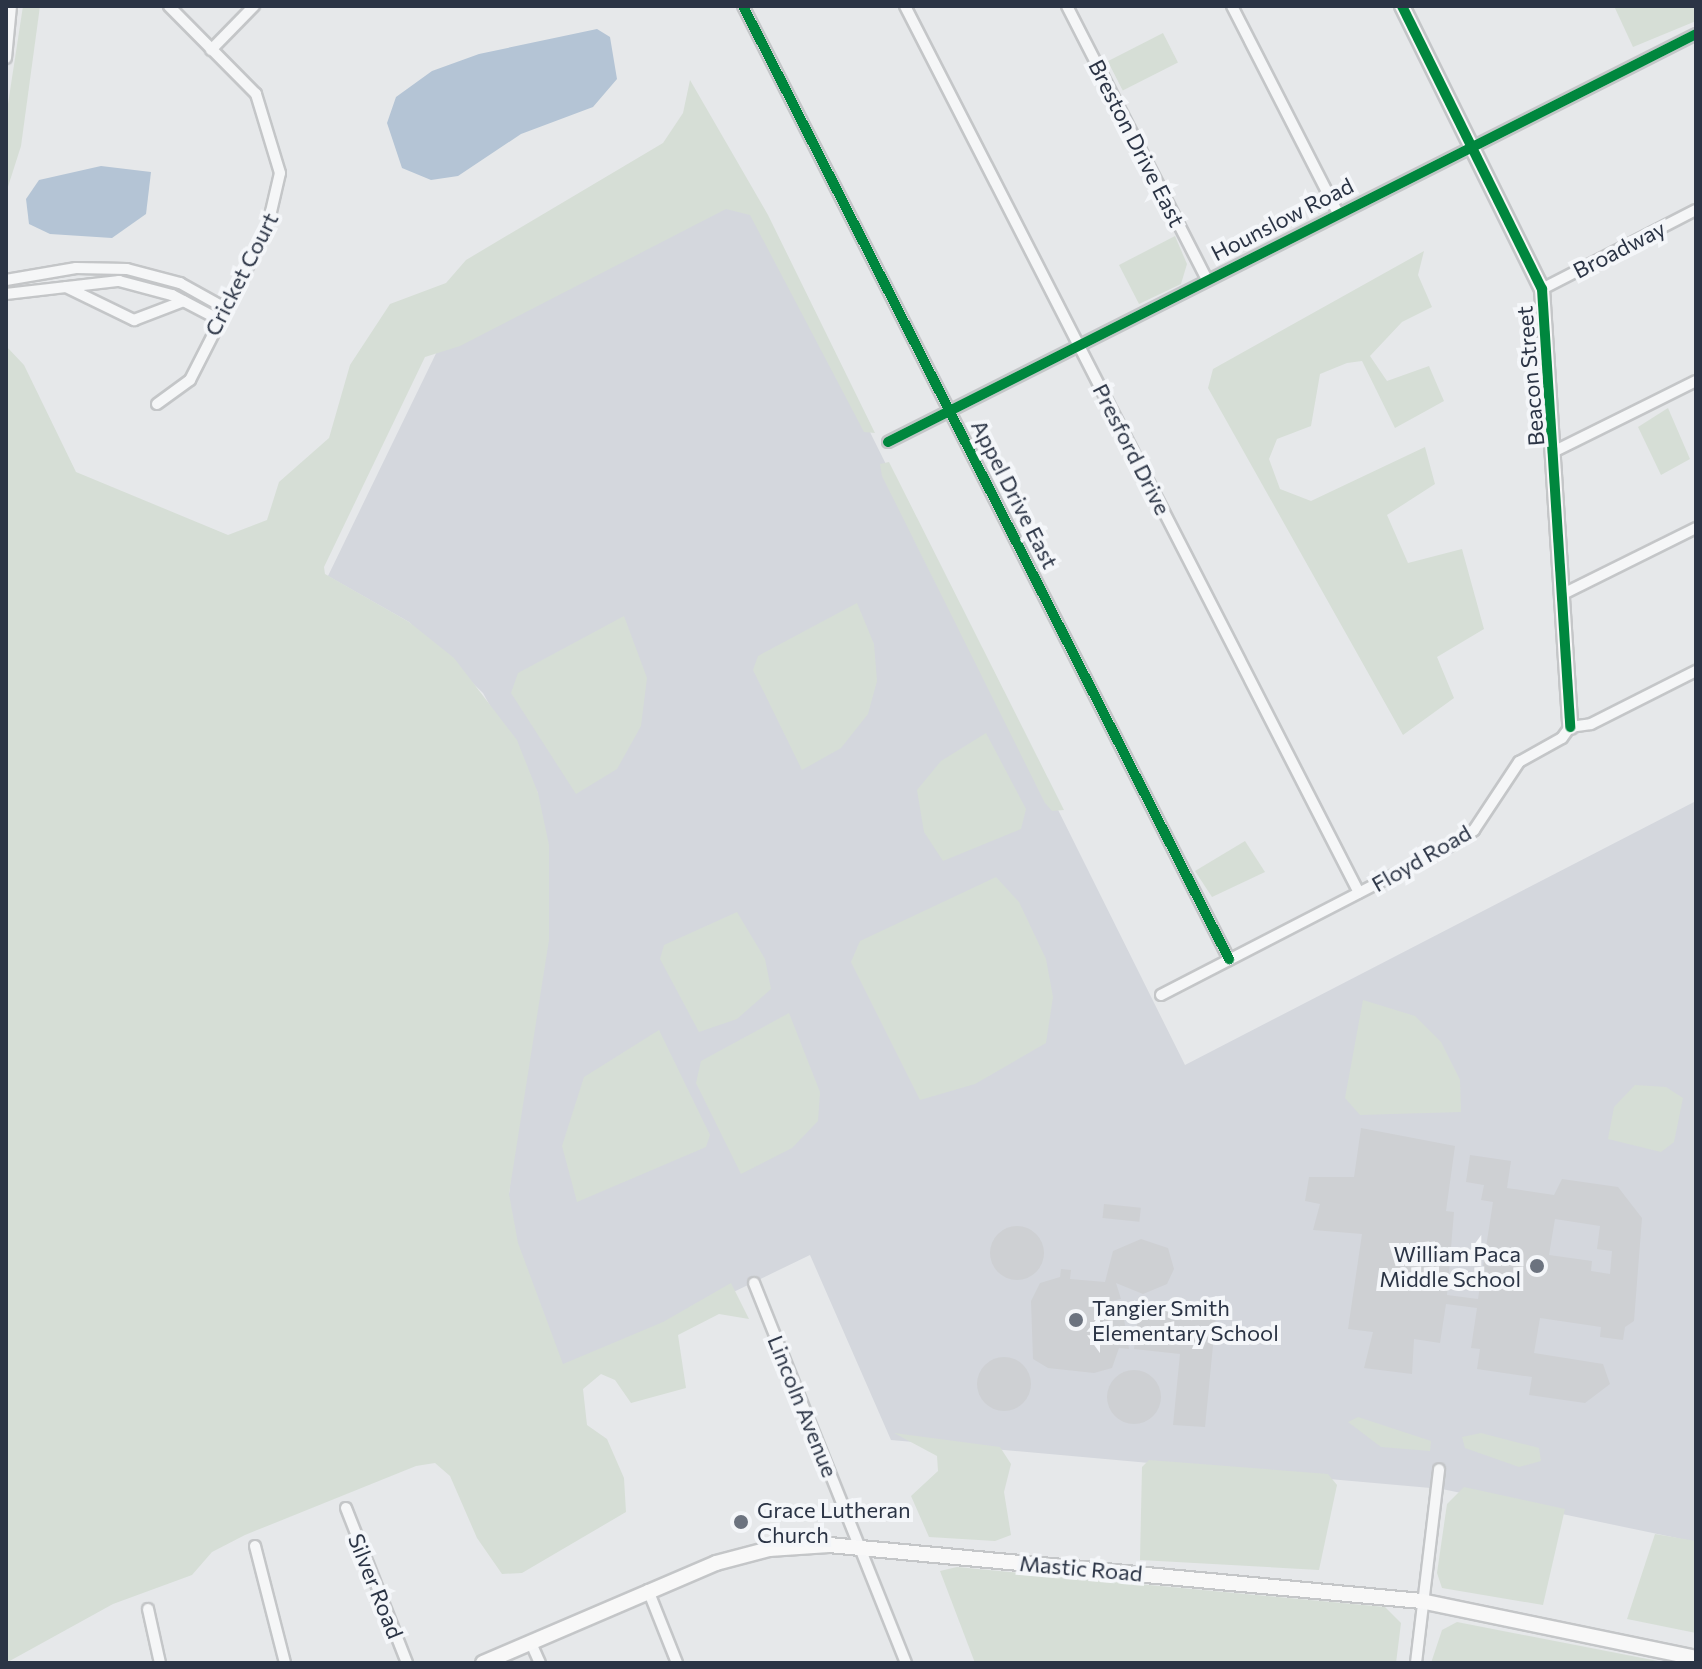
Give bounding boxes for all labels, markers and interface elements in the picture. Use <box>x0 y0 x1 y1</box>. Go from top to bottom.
street label: Breston Drive East <box>1083 55 1191 231</box>
street label: Hounslow Road <box>1206 172 1358 266</box>
street label: Cricket Court <box>199 208 283 340</box>
street label: Broadway <box>1568 215 1670 283</box>
street label: Beacon Street <box>1511 305 1549 447</box>
street label: Presford Drive <box>1088 379 1176 519</box>
street label: Appel Drive East <box>966 415 1064 573</box>
street label: Floyd Road <box>1367 819 1475 897</box>
place label: William Paca Middle School <box>1379 1240 1521 1292</box>
marker: William Paca Middle School <box>1528 1257 1546 1275</box>
place label: Tangier Smith Elementary School <box>1092 1294 1279 1346</box>
marker: Tangier Smith Elementary School <box>1067 1311 1085 1329</box>
street label: Lincoln Avenue <box>763 1331 843 1481</box>
place label: Grace Lutheran Church <box>757 1496 911 1548</box>
marker: Grace Lutheran Church <box>732 1513 750 1531</box>
street label: Silver Road <box>343 1530 409 1642</box>
street label: Mastic Road <box>1018 1549 1144 1587</box>

